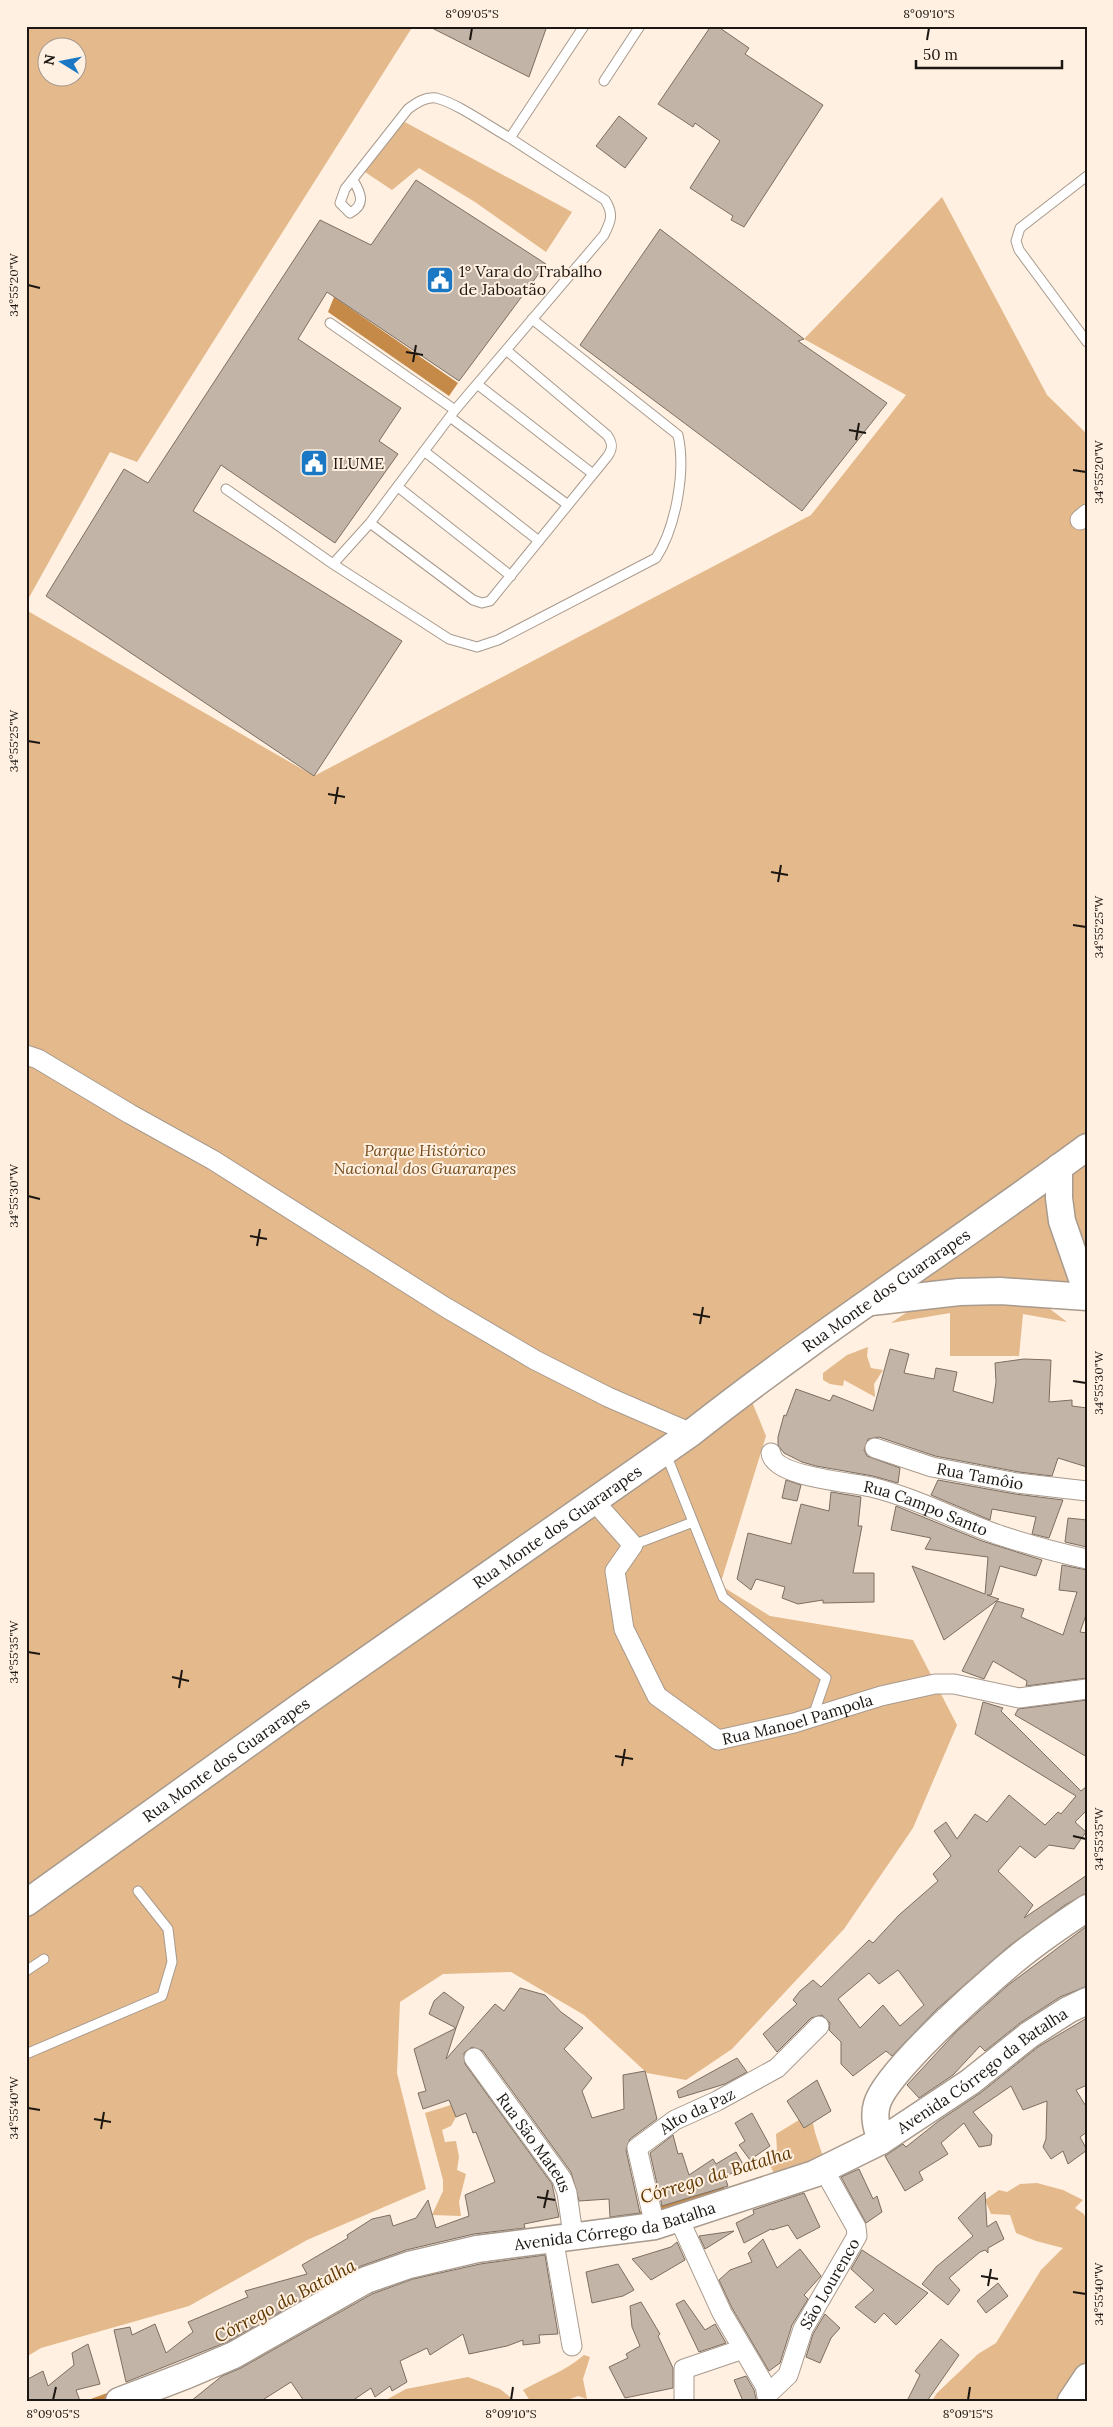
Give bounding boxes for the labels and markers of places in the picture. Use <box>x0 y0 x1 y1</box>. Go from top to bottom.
place label: 1° Vara do Trabalho de Jaboatão <box>459 261 602 299</box>
public building icon: 1° Vara do Trabalho de Jaboatão <box>425 265 455 295</box>
public building icon: ILUME <box>299 448 329 478</box>
place label: ILUME <box>333 453 384 473</box>

